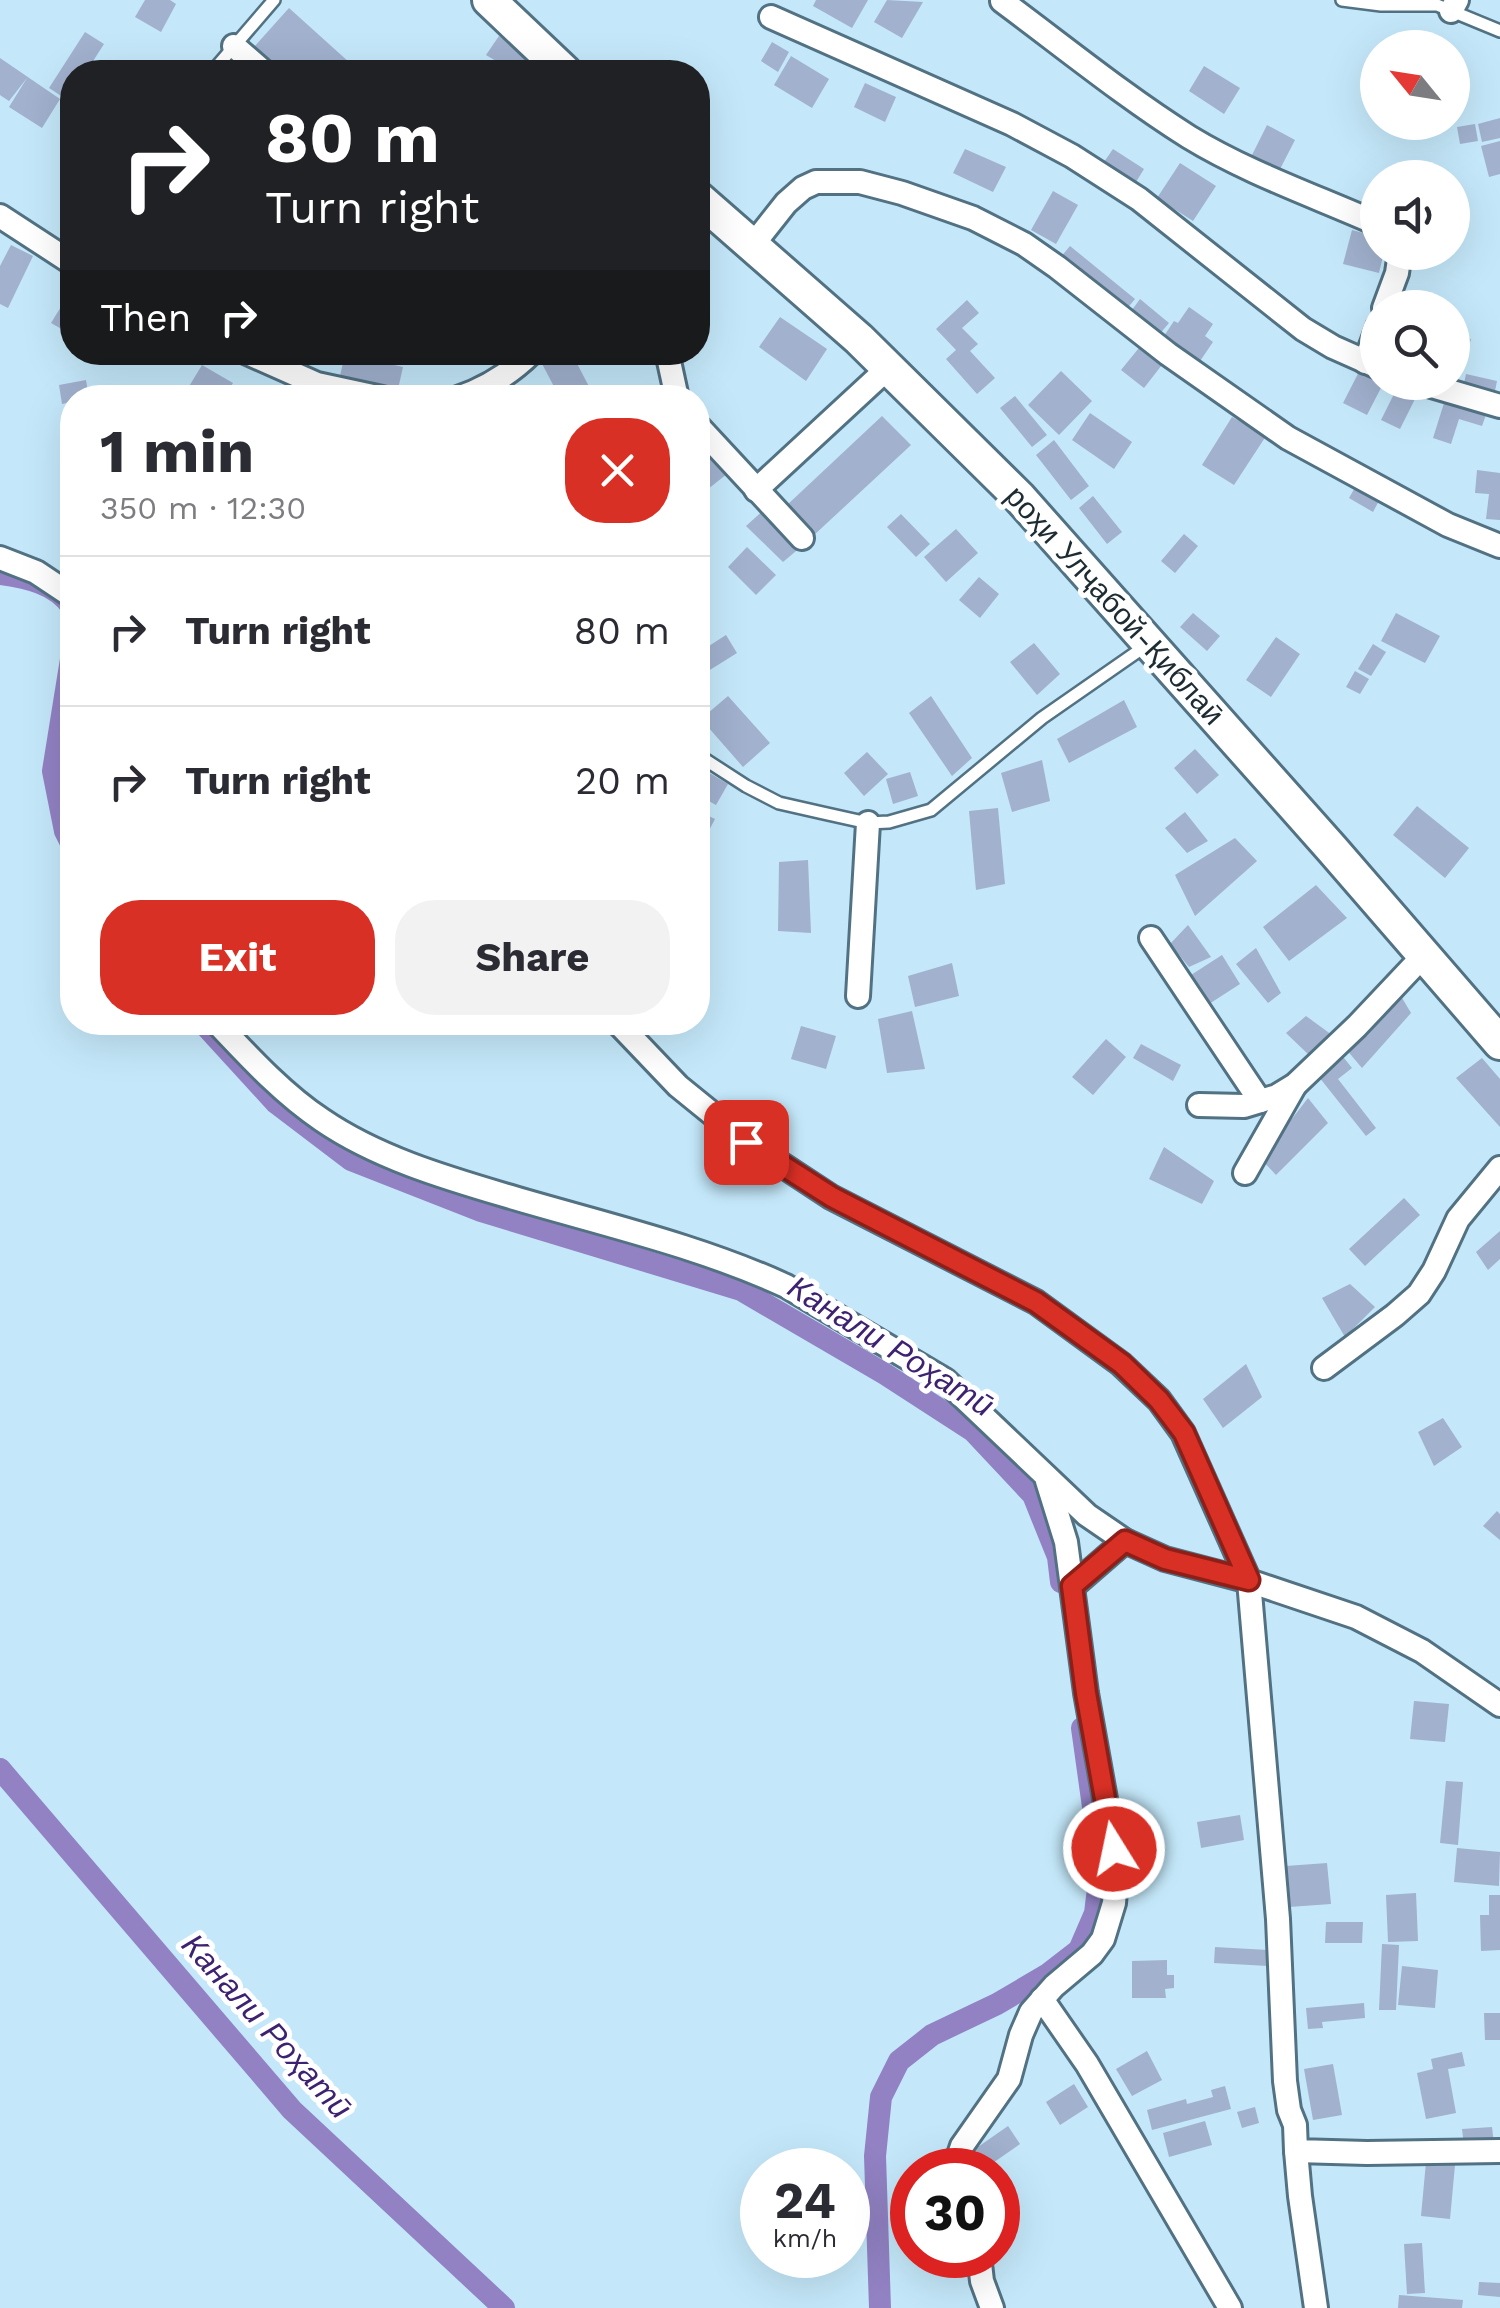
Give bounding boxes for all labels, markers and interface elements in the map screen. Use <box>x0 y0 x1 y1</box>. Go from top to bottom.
north arrow <box>1360 30 1470 140</box>
map controls <box>1360 30 1470 400</box>
text: 80 m <box>265 97 440 179</box>
icon: right <box>100 100 230 230</box>
button: sound <box>1360 160 1470 270</box>
text: Turn right <box>265 181 479 234</box>
icon: right <box>211 290 266 345</box>
button: search <box>1360 290 1470 400</box>
text: Then <box>100 296 191 340</box>
text: 1 min <box>100 416 254 487</box>
button: close <box>565 418 670 523</box>
street label: роҳи Улҷабой-Қиблаӣ <box>999 478 1231 732</box>
text: 350 m · 12:30 <box>100 489 306 527</box>
icon: right <box>100 604 155 659</box>
text: Turn right <box>185 609 371 653</box>
text: 80 m <box>574 609 670 653</box>
icon: right <box>100 754 155 809</box>
text: Turn right <box>185 759 371 803</box>
text: 20 m <box>575 759 670 803</box>
button: Exit <box>100 900 375 1015</box>
button: Share <box>395 900 670 1015</box>
pin <box>704 1100 789 1185</box>
icon: arrive <box>719 1115 774 1170</box>
water label: Канали Роҳатӣ <box>781 1268 1001 1425</box>
position arrow <box>1062 1797 1166 1901</box>
water label: Канали Роҳатӣ <box>174 1926 360 2126</box>
speed limit sign: 30 <box>890 2148 1020 2278</box>
text: 24 <box>774 2171 836 2230</box>
text: km/h <box>773 2224 837 2253</box>

